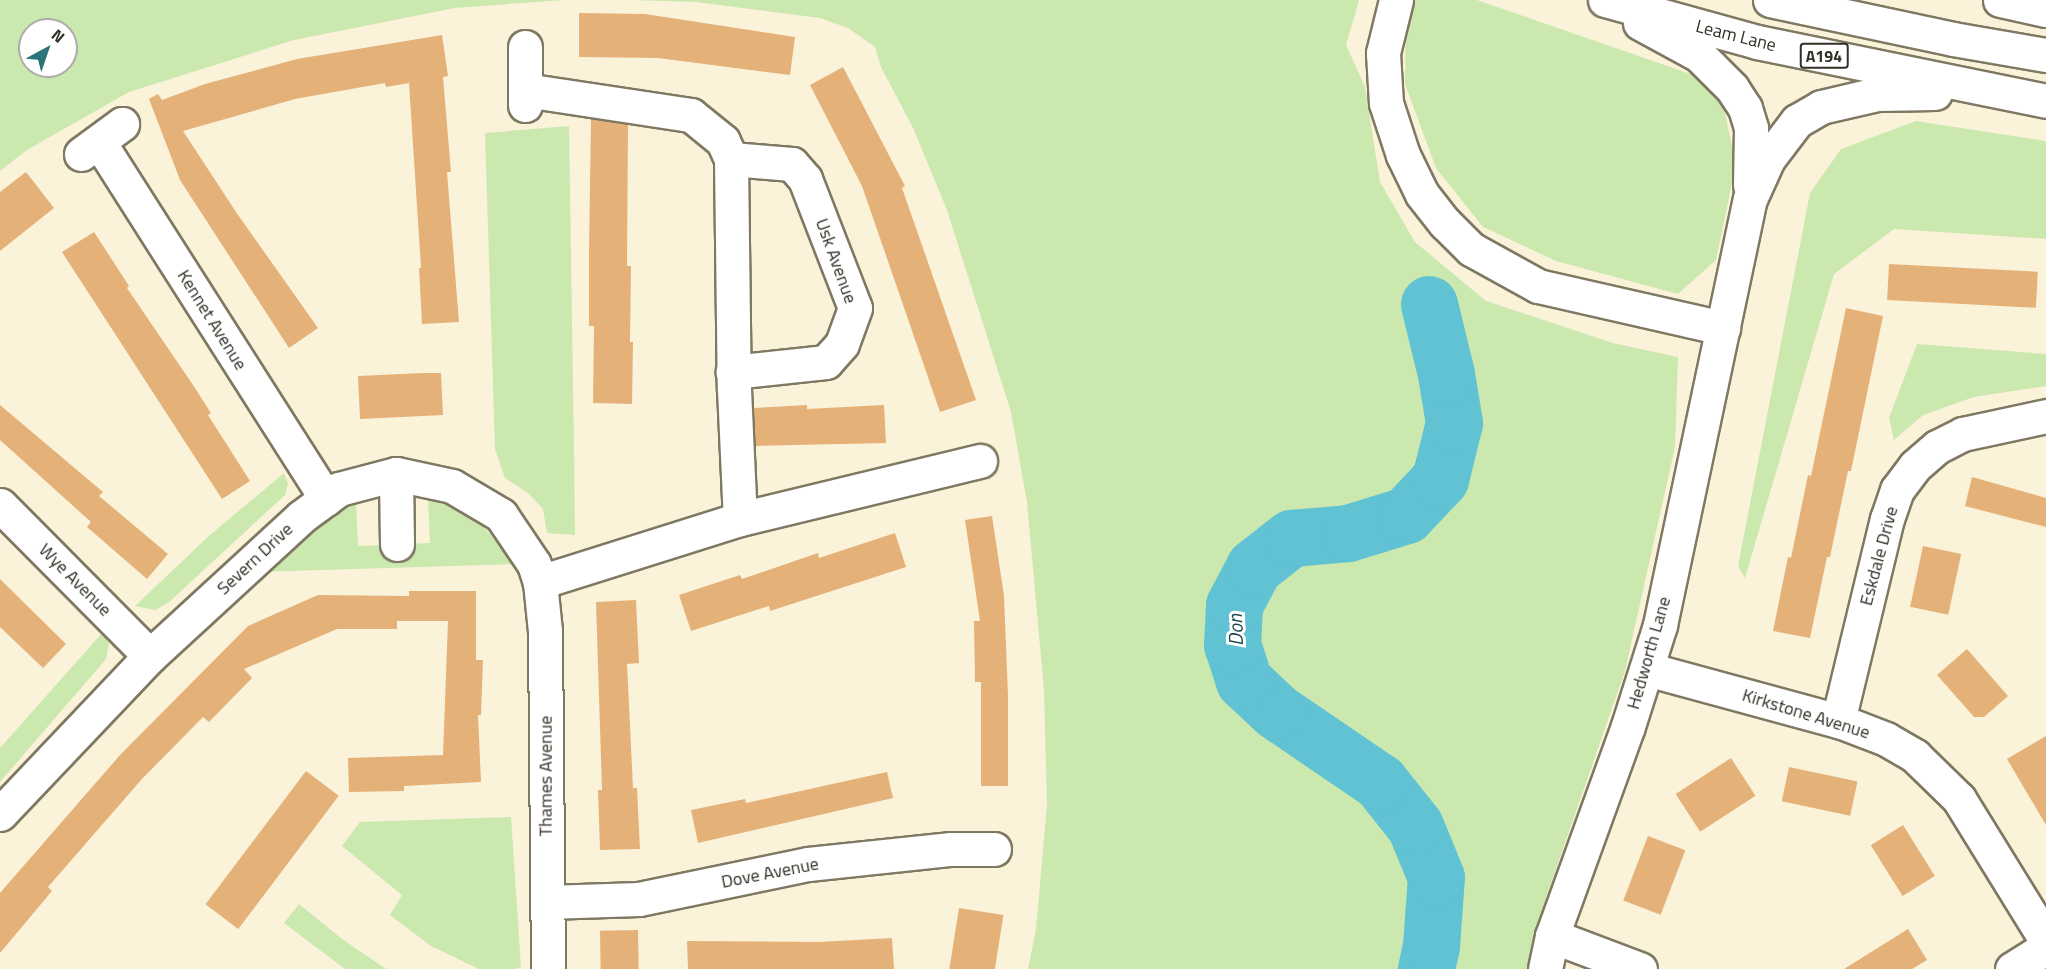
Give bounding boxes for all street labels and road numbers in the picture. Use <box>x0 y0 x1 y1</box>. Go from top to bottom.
street label: Leam Lane <box>1694 16 1778 56</box>
road number: A194 <box>1798 43 1850 69</box>
street label: Usk Avenue <box>811 216 861 306</box>
street label: Kennet Avenue <box>173 266 251 374</box>
street label: Eskdale Drive <box>1855 504 1903 608</box>
street label: Severn Drive <box>213 519 297 599</box>
street label: Wye Avenue <box>34 539 116 621</box>
street label: Hedworth Lane <box>1623 594 1675 712</box>
street label: Kirkstone Avenue <box>1740 684 1872 744</box>
street label: Thames Avenue <box>535 716 557 836</box>
street label: Dove Avenue <box>719 853 821 893</box>

